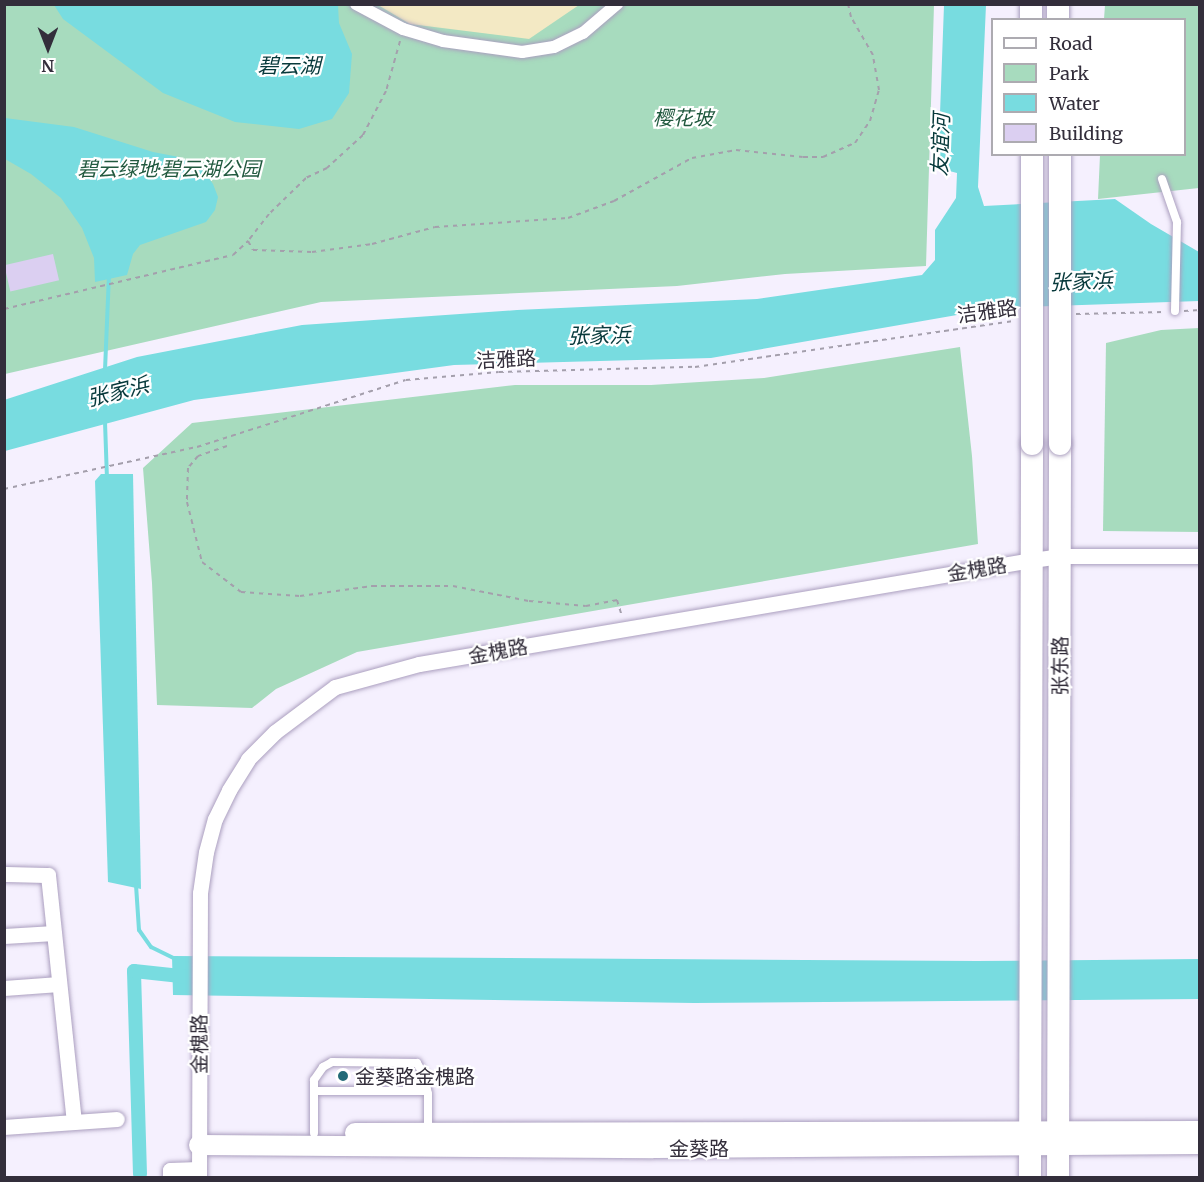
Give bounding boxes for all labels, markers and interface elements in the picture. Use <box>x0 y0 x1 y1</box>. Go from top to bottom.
north arrow <box>18 18 78 78</box>
legend <box>991 18 1186 156</box>
text: Road <box>1049 32 1093 55</box>
water label: 碧云湖 <box>258 53 320 79</box>
text: N <box>42 56 54 76</box>
text: Park <box>1049 62 1089 85</box>
text: Water <box>1049 92 1100 115</box>
park label: 樱花坡 <box>653 105 713 129</box>
water label: 友谊河 <box>927 113 955 177</box>
text: Building <box>1049 122 1123 145</box>
park label: 碧云绿地·碧云湖公园 <box>77 156 261 180</box>
water label: 张家浜 <box>1049 268 1113 296</box>
street label: 洁雅路 <box>956 295 1018 327</box>
water label: 张家浜 <box>567 323 631 349</box>
street label: 洁雅路 <box>475 345 537 373</box>
water label: 张家浜 <box>84 372 152 412</box>
street label: 金槐路 <box>945 552 1009 586</box>
street label: 金槐路 <box>466 634 530 668</box>
street label: 张东路 <box>1048 636 1072 696</box>
street label: 金槐路 <box>187 1014 211 1074</box>
place label: 金葵路金槐路 <box>355 1064 475 1088</box>
marker: 金葵路金槐路 <box>336 1069 350 1083</box>
street label: 金葵路 <box>669 1136 729 1160</box>

